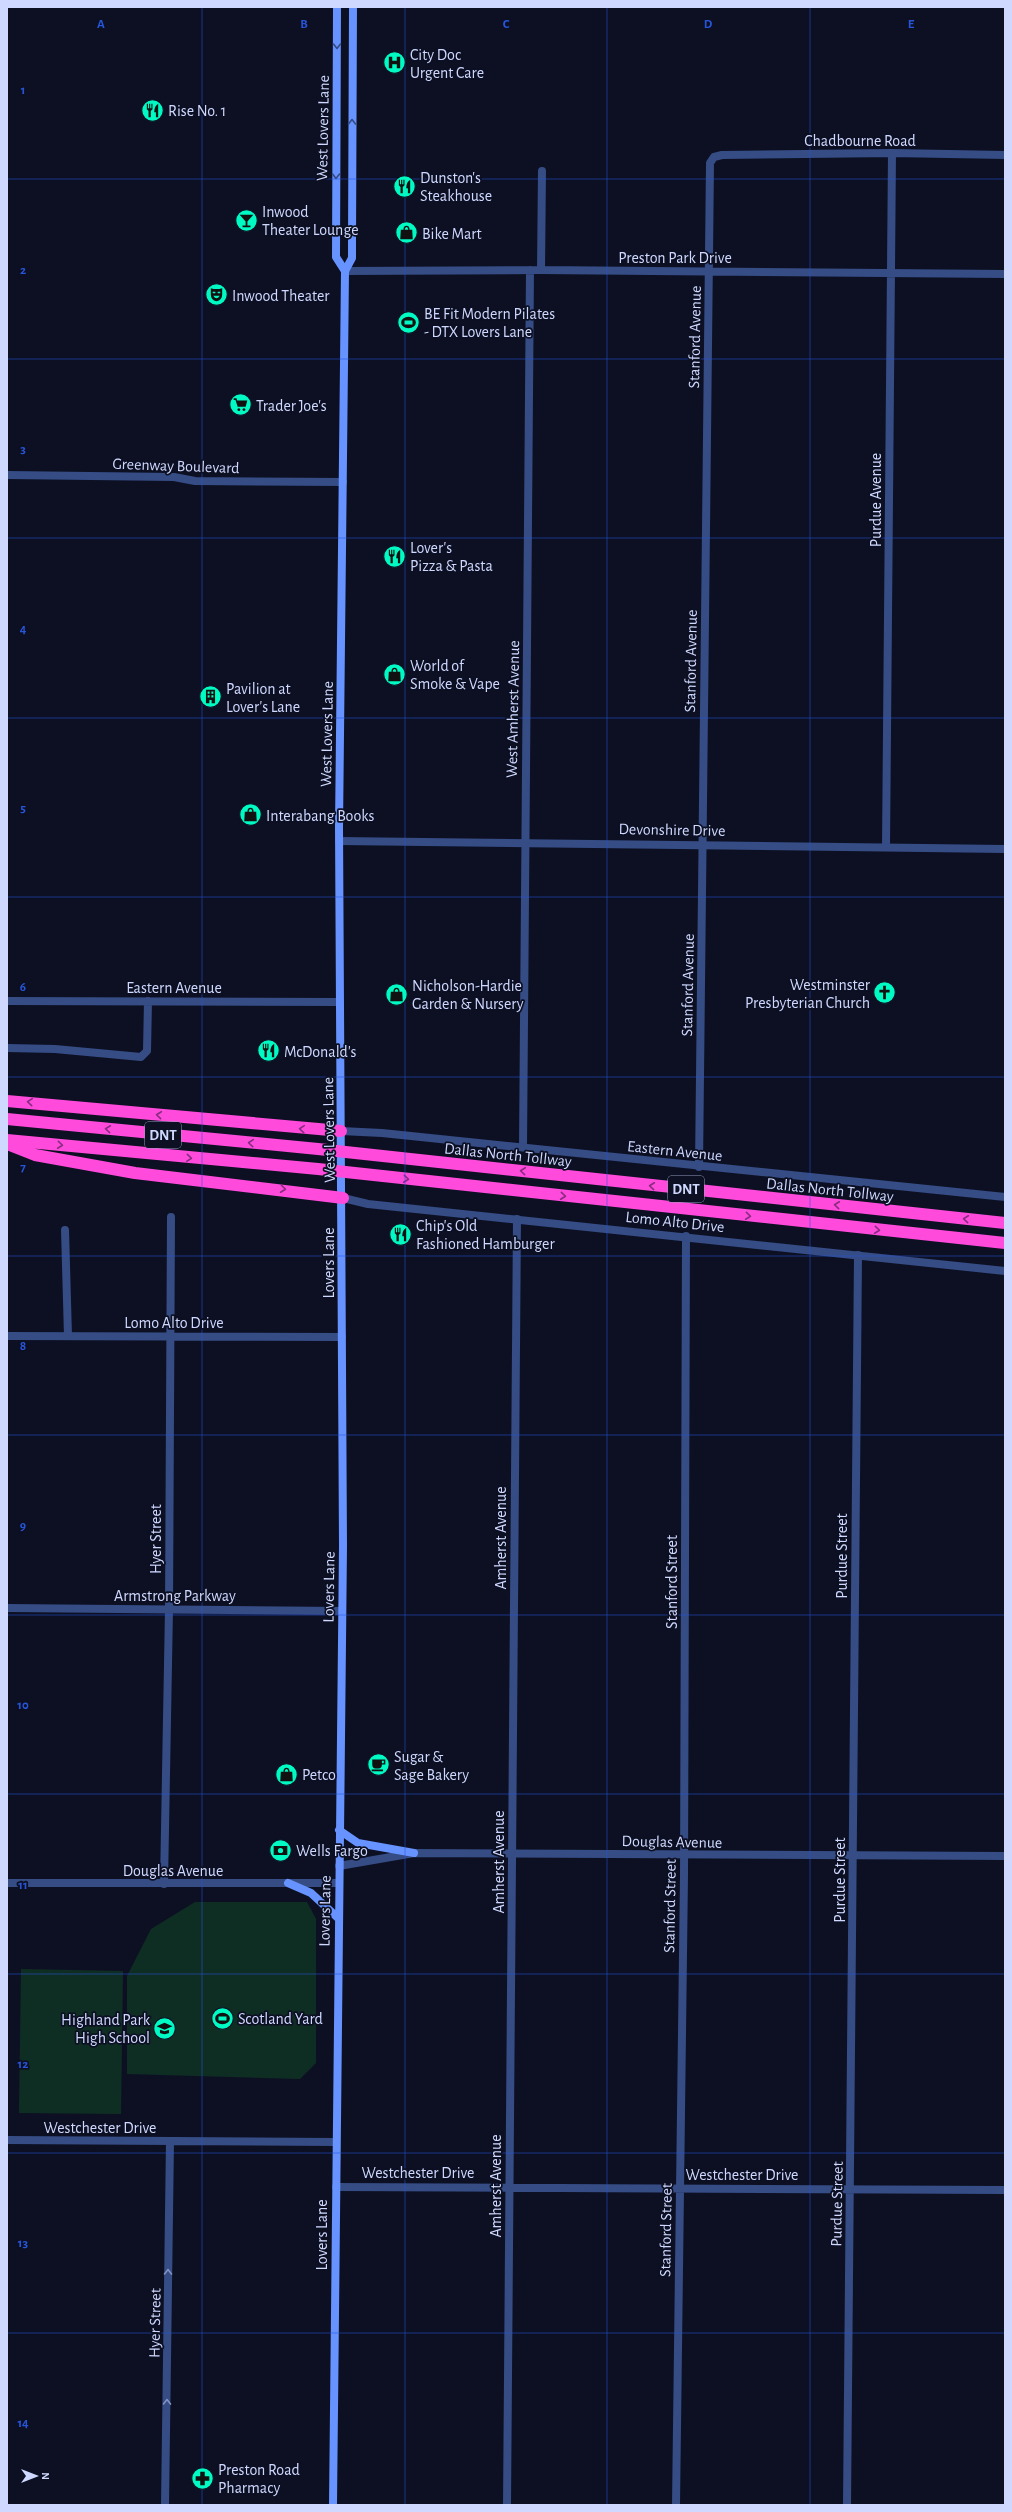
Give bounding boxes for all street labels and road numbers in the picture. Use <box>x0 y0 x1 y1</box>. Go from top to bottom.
street label: West Lovers Lane <box>314 75 332 181</box>
street label: Chadbourne Road <box>804 133 916 149</box>
street label: Preston Park Drive <box>618 250 732 266</box>
street label: Stanford Avenue <box>686 285 704 389</box>
street label: Purdue Avenue <box>868 453 884 547</box>
street label: Greenway Boulevard <box>112 456 240 477</box>
street label: Stanford Avenue <box>682 609 700 713</box>
street label: West Amherst Avenue <box>504 640 522 778</box>
street label: West Lovers Lane <box>318 681 336 787</box>
street label: Devonshire Drive <box>618 821 726 839</box>
street label: Stanford Avenue <box>679 933 697 1037</box>
street label: Eastern Avenue <box>126 980 222 996</box>
street label: West Lovers Lane <box>320 1077 338 1183</box>
road number: DNT <box>145 1122 181 1148</box>
street label: Eastern Avenue <box>626 1138 723 1164</box>
street label: Dallas North Tollway <box>443 1140 573 1171</box>
street label: Dallas North Tollway <box>765 1175 895 1206</box>
road number: DNT <box>668 1176 704 1202</box>
street label: Lomo Alto Drive <box>625 1209 725 1235</box>
street label: Lovers Lane <box>321 1227 337 1299</box>
street label: Lomo Alto Drive <box>124 1315 224 1331</box>
street label: Amherst Avenue <box>493 1486 509 1590</box>
street label: Hyer Street <box>148 1504 165 1574</box>
street label: Purdue Street <box>834 1513 850 1599</box>
street label: Stanford Street <box>664 1535 680 1629</box>
street label: Lovers Lane <box>320 1551 338 1623</box>
street label: Armstrong Parkway <box>114 1588 236 1605</box>
street label: Amherst Avenue <box>491 1810 507 1914</box>
street label: Douglas Avenue <box>621 1833 722 1851</box>
street label: Purdue Street <box>832 1837 848 1923</box>
street label: Stanford Street <box>661 1859 679 1953</box>
street label: Douglas Avenue <box>123 1863 223 1879</box>
street label: Lovers Lane <box>316 1875 334 1947</box>
street label: Westchester Drive <box>44 2120 156 2136</box>
street label: Amherst Avenue <box>488 2134 504 2238</box>
street label: Purdue Street <box>828 2161 846 2247</box>
street label: Westchester Drive <box>362 2165 474 2181</box>
street label: Westchester Drive <box>686 2167 798 2183</box>
street label: Stanford Street <box>657 2183 675 2277</box>
street label: Lovers Lane <box>314 2199 330 2271</box>
street label: Hyer Street <box>146 2288 165 2358</box>

